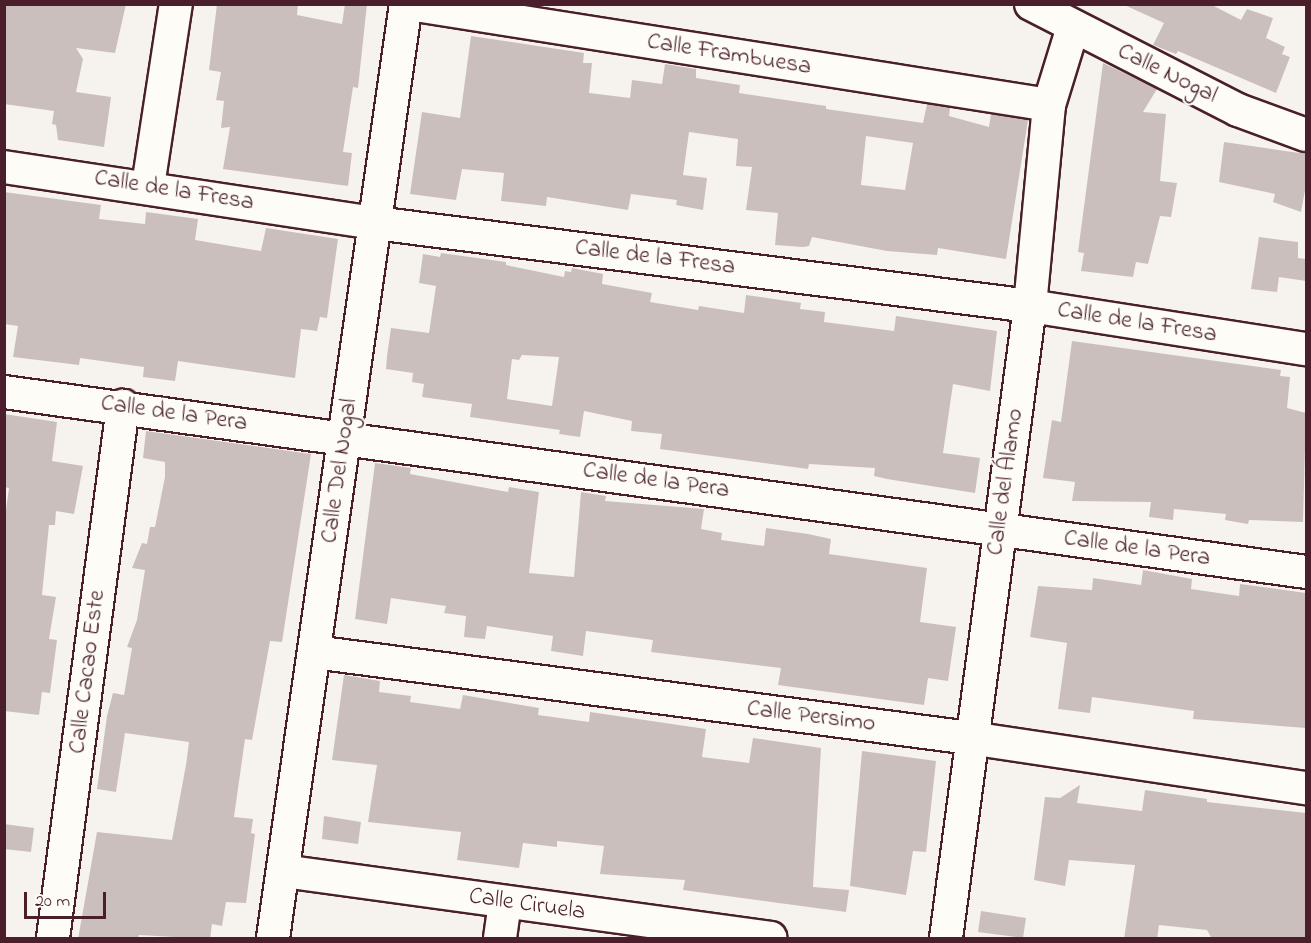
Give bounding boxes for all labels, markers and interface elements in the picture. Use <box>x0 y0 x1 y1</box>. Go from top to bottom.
street label: Calle Frambuesa <box>645 28 813 82</box>
street label: Calle Nogal <box>1112 38 1222 110</box>
street label: Calle de la Fresa <box>92 164 256 218</box>
street label: Calle de la Fresa <box>573 234 737 282</box>
street label: Calle de la Fresa <box>1055 296 1219 350</box>
street label: Calle de la Pera <box>99 389 249 439</box>
street label: Calle Del Nogal <box>316 397 364 545</box>
street label: Calle del Álamo <box>981 407 1031 557</box>
street label: Calle de la Pera <box>581 456 731 506</box>
street label: Calle de la Pera <box>1062 524 1212 574</box>
street label: Calle Cacao Este <box>64 588 112 756</box>
street label: Calle Persimo <box>745 695 877 739</box>
scale bar <box>27 880 110 918</box>
street label: Calle Ciruela <box>467 883 587 927</box>
text: 20 m <box>35 889 70 915</box>

